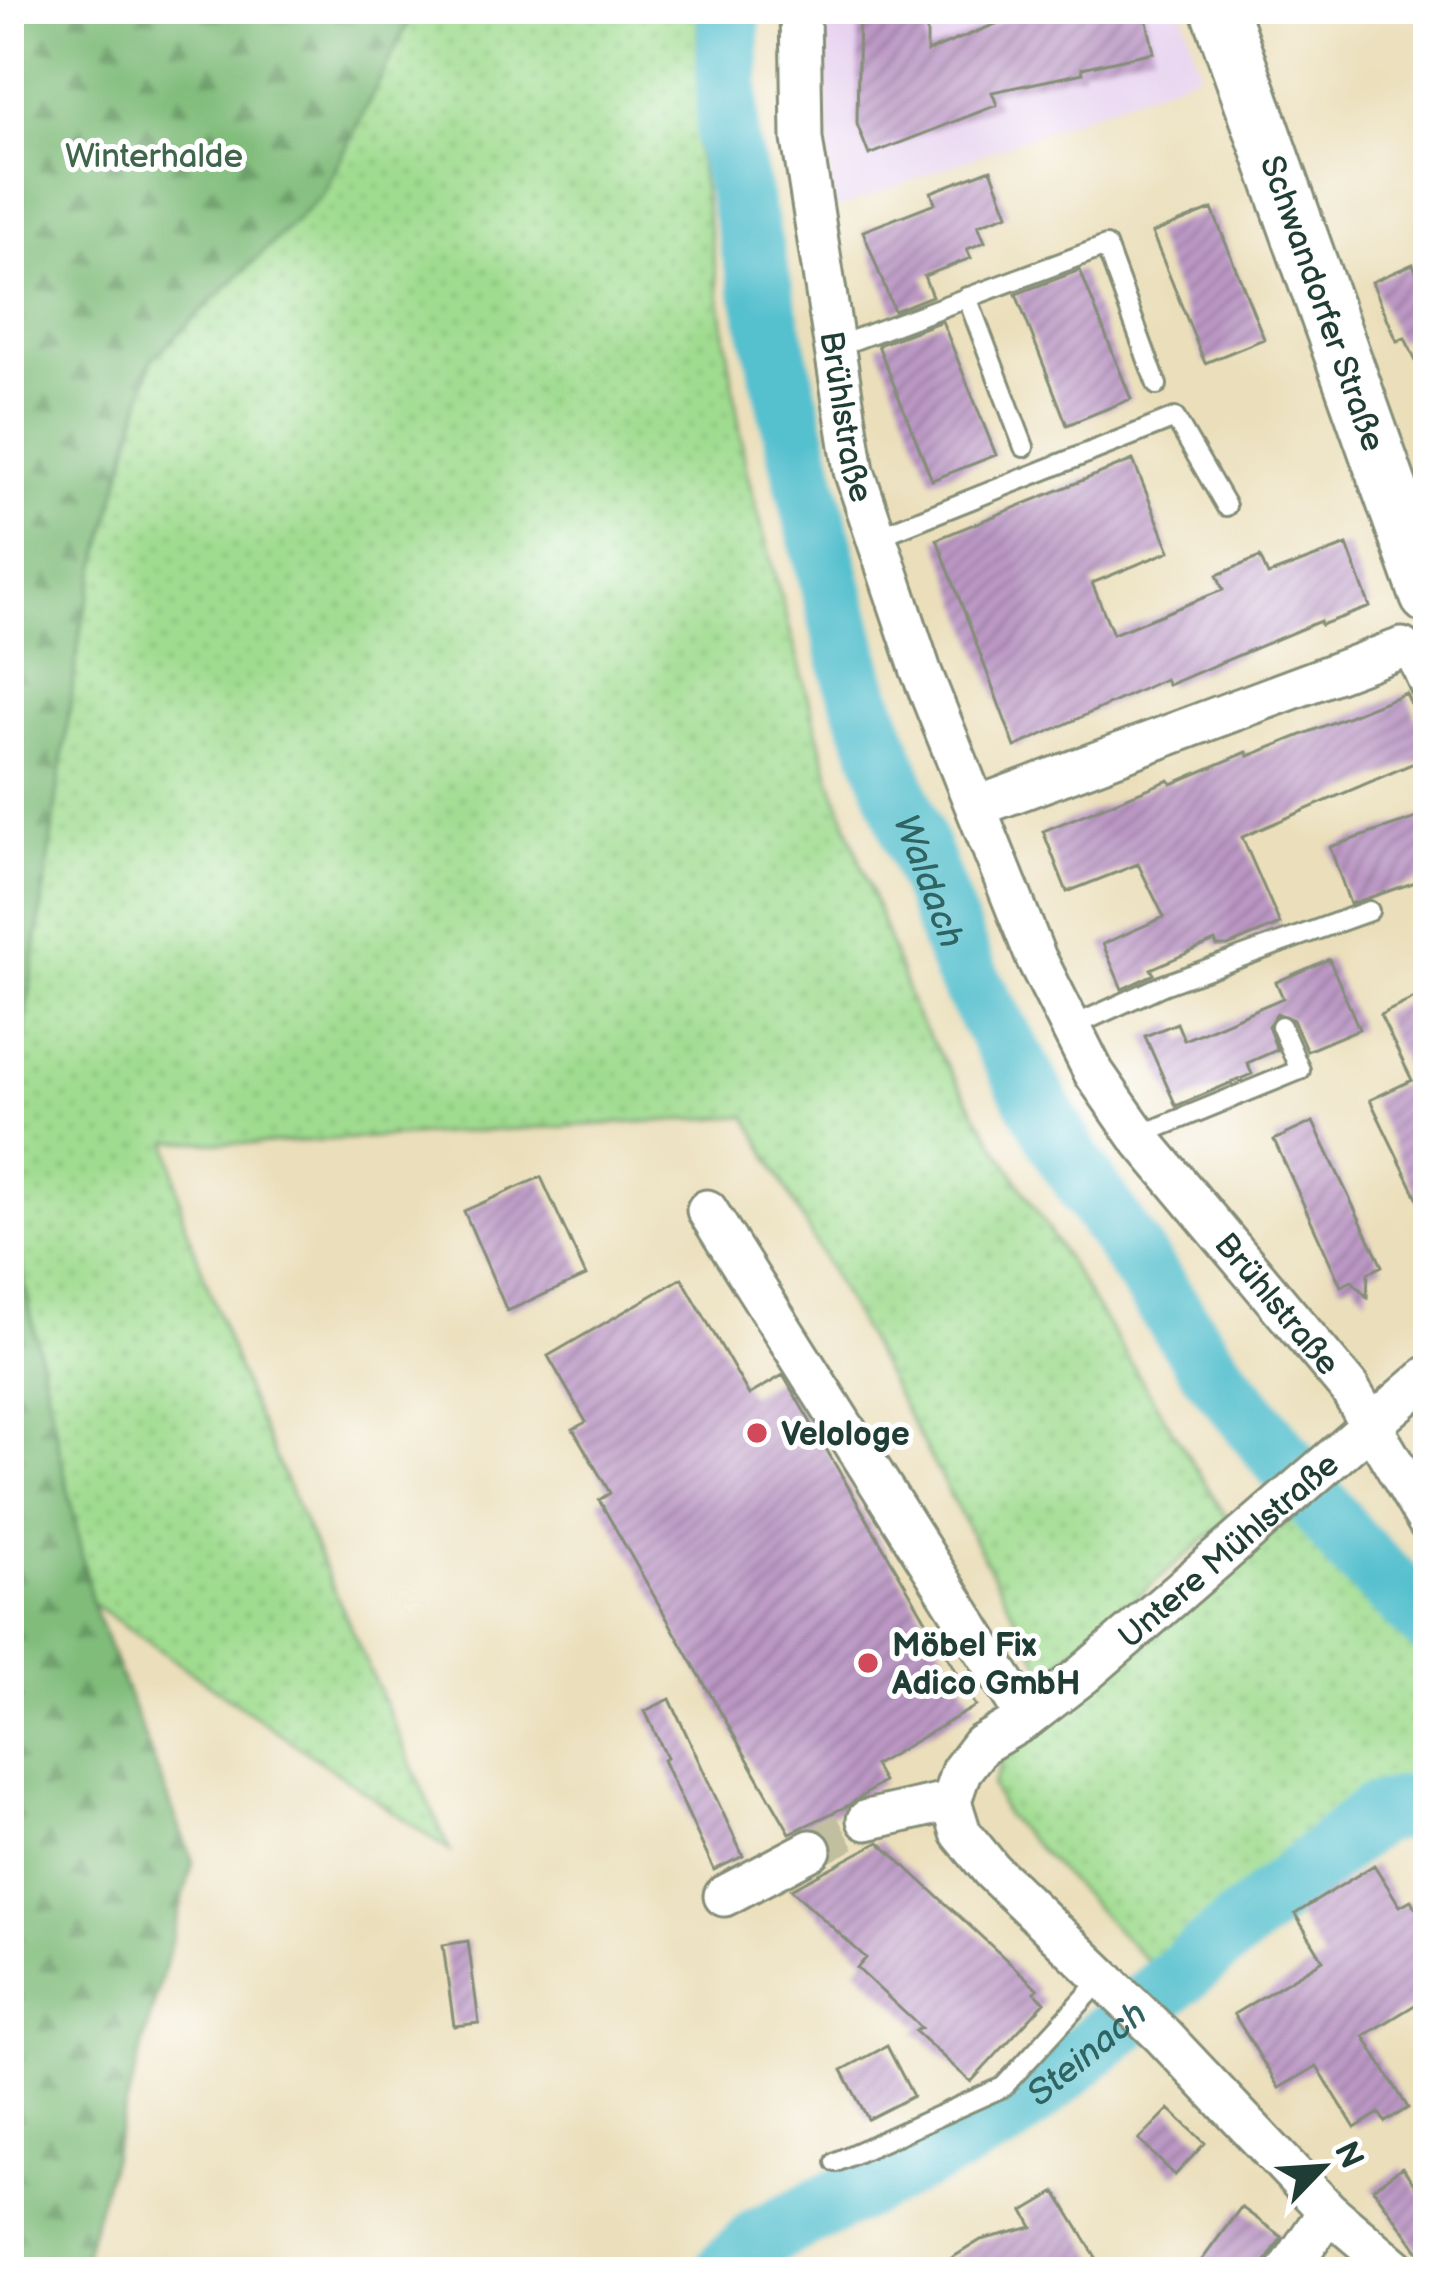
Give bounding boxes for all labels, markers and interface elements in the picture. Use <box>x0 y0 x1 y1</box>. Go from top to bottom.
park label: Winterhalde <box>65 137 243 177</box>
street label: Schwandorfer Straße <box>1251 150 1393 457</box>
street label: Brühlstraße <box>810 328 881 508</box>
water label: Waldach <box>883 809 972 954</box>
street label: Brühlstraße <box>1206 1225 1347 1384</box>
place label: Velologe <box>781 1415 910 1455</box>
marker: Velologe <box>744 1420 770 1446</box>
street label: Untere Mühlstraße <box>1111 1445 1347 1657</box>
place label: Möbel Fix Adico GmbH <box>891 1626 1080 1704</box>
marker: Möbel Fix Adico GmbH <box>855 1650 881 1676</box>
water label: Steinach <box>1019 1993 1156 2116</box>
north arrow <box>1263 2107 1383 2227</box>
text: N <box>1325 2135 1372 2175</box>

